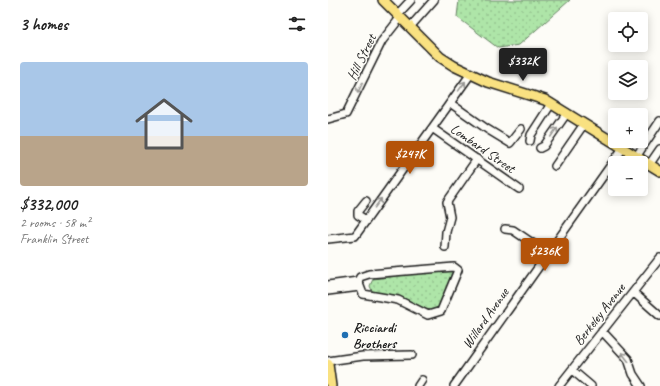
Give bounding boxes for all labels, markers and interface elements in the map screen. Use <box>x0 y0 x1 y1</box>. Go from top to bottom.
map controls <box>608 12 648 196</box>
button: locate <box>608 12 648 52</box>
icon: filters <box>286 13 308 35</box>
text: 3 homes <box>20 14 68 35</box>
street label: Hill Street <box>343 30 380 83</box>
pin: $332K <box>495 48 551 82</box>
text: $332K <box>508 53 538 69</box>
button: layers <box>608 60 648 100</box>
one-way arrow <box>356 81 363 93</box>
one-way arrow <box>458 81 466 92</box>
icon: home <box>128 88 200 160</box>
button: + <box>608 108 648 148</box>
street label: Lombard Street <box>447 120 519 178</box>
one-way arrow <box>550 126 558 137</box>
pin: $247K <box>382 141 438 175</box>
text: $247K <box>395 146 425 162</box>
button: − <box>608 156 648 196</box>
text: $332,000 <box>20 194 77 215</box>
one-way arrow <box>374 198 382 209</box>
text: 2 rooms · 58 m² <box>20 215 90 231</box>
text: Franklin Street <box>20 231 88 247</box>
pin: $236K <box>517 238 573 272</box>
text: $236K <box>530 243 560 259</box>
street label: Berkeley Avenue <box>570 279 630 349</box>
street label: Willard Avenue <box>458 284 513 352</box>
place label: Ricciardi Brothers <box>353 319 398 352</box>
marker: Ricciardi Brothers <box>340 330 350 340</box>
one-way arrow <box>620 351 629 362</box>

